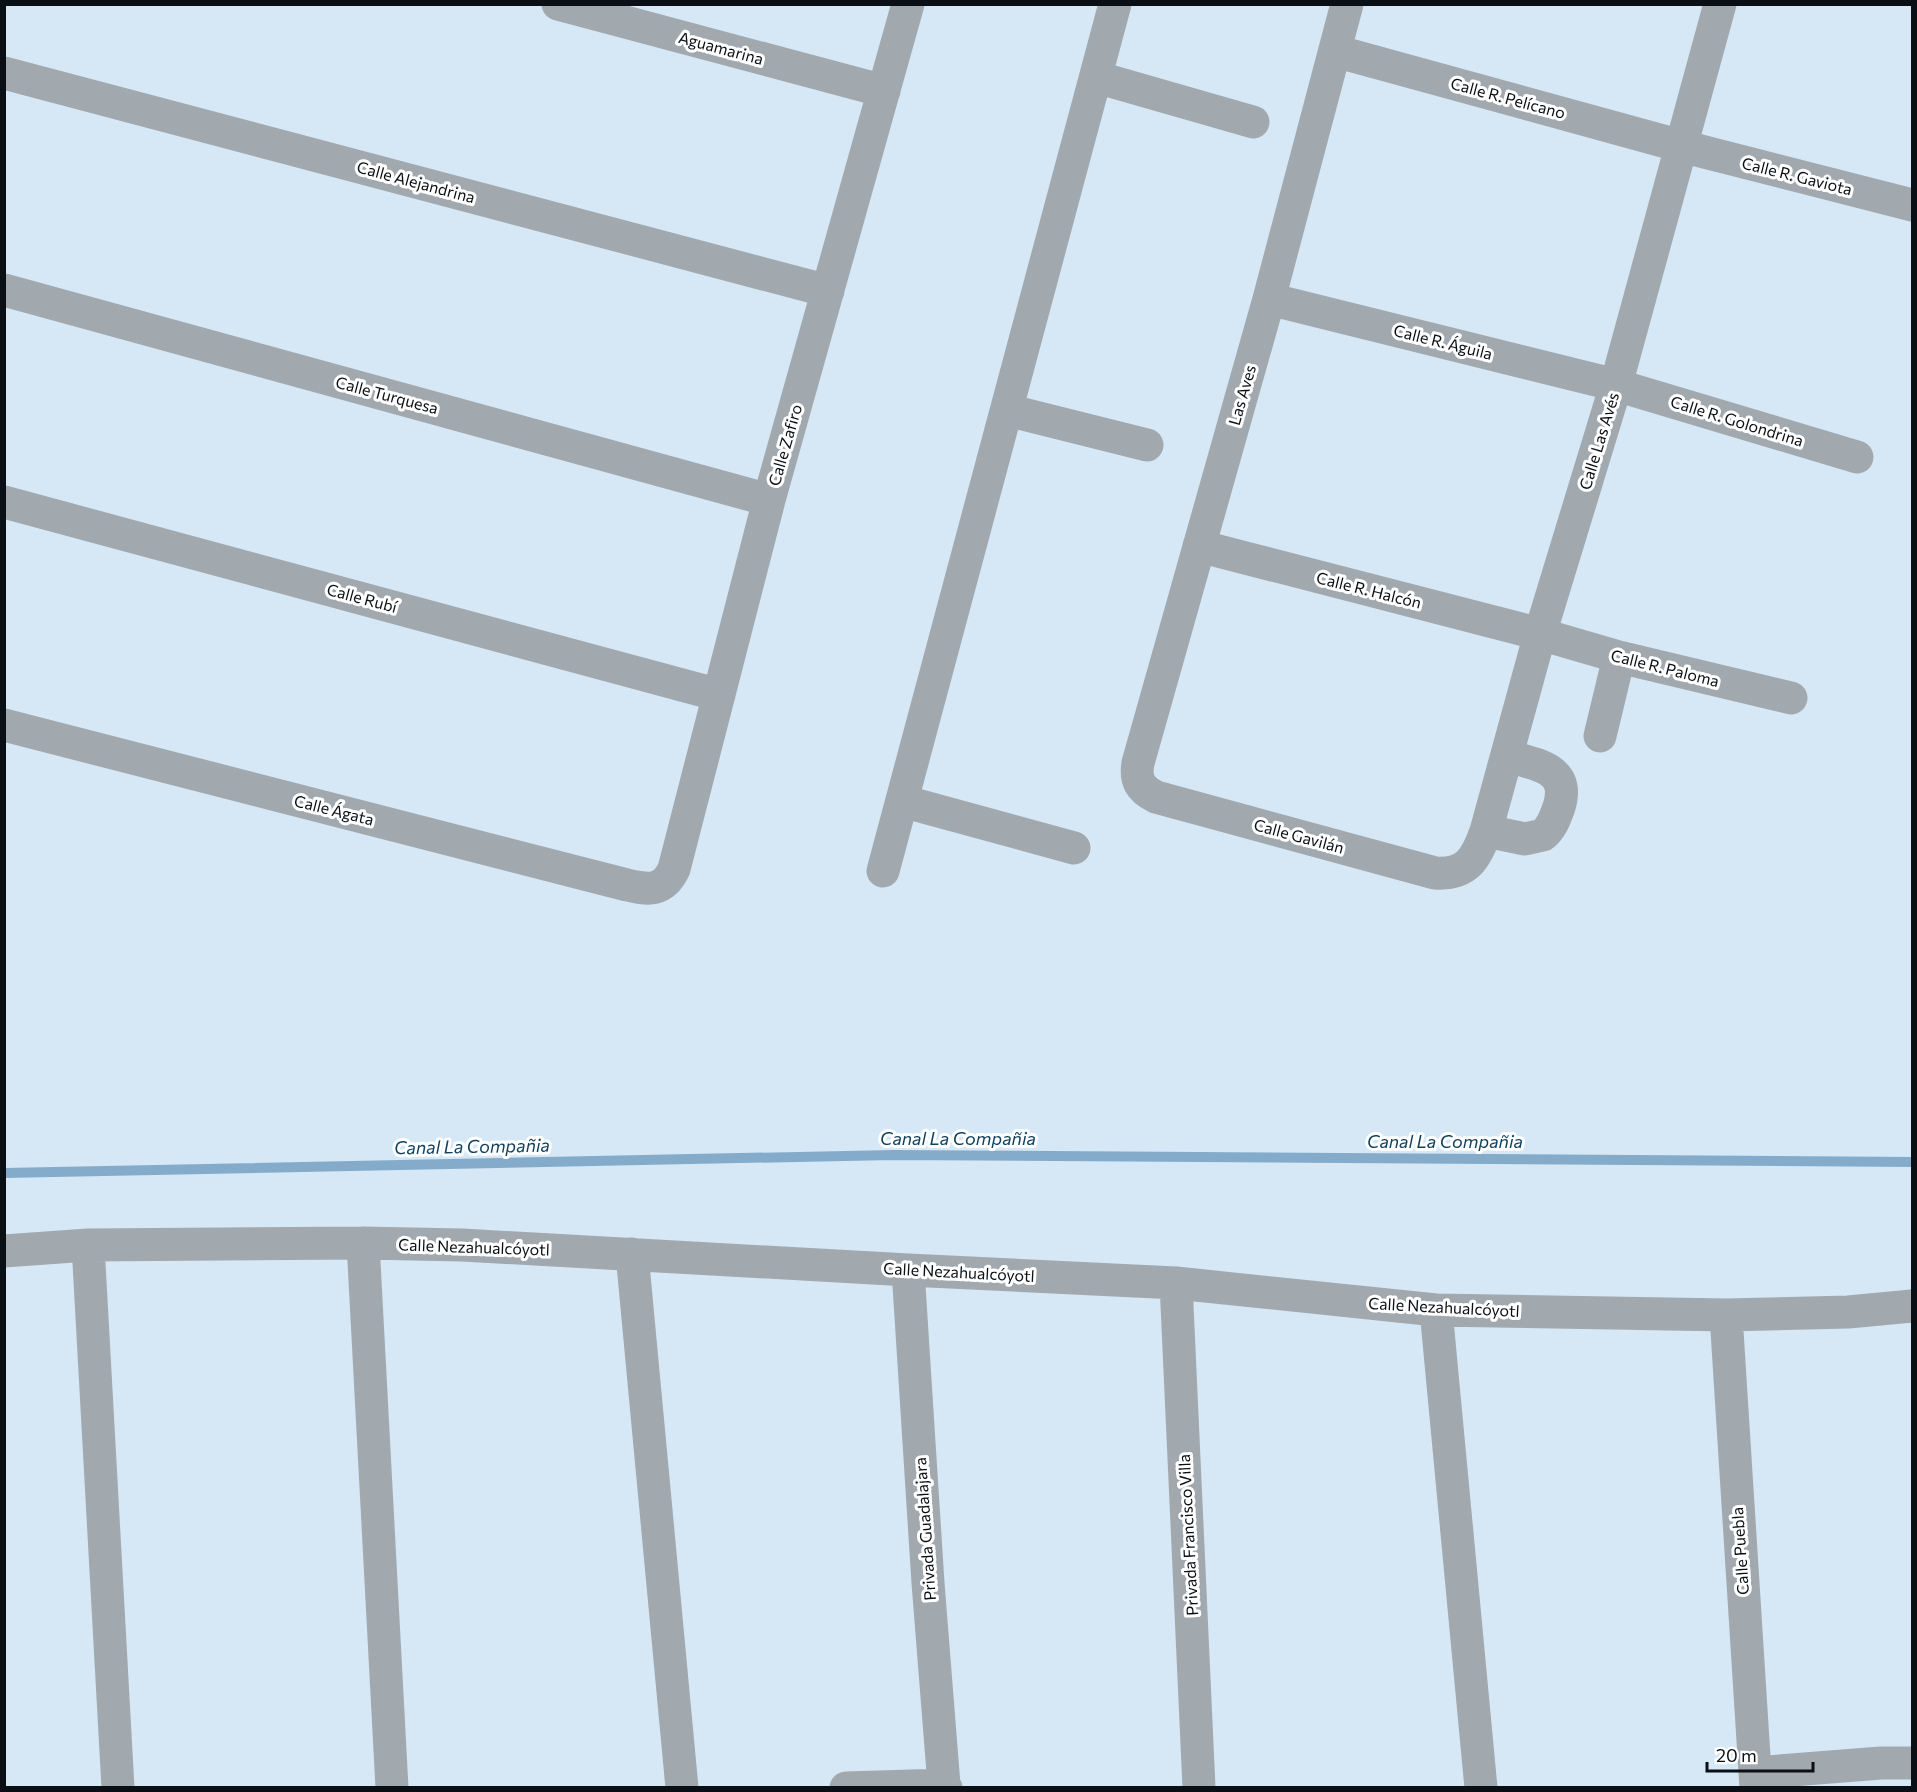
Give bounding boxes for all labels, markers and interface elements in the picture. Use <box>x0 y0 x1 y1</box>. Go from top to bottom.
street label: Aguamarina <box>677 27 766 68</box>
street label: Calle R. Pelícano <box>1449 73 1568 122</box>
street label: Calle R. Gaviota <box>1740 153 1854 198</box>
street label: Calle Alejandrina <box>355 157 477 206</box>
street label: Calle R. Águila <box>1392 320 1495 363</box>
street label: Las Aves <box>1224 362 1259 427</box>
street label: Calle Turquesa <box>334 372 440 417</box>
street label: Calle Las Avés <box>1575 390 1622 492</box>
street label: Calle R. Golondrina <box>1668 391 1806 450</box>
street label: Calle Zafiro <box>764 402 805 488</box>
street label: Calle R. Halcón <box>1315 567 1424 612</box>
street label: Calle Rubí <box>325 579 400 616</box>
street label: Calle R. Paloma <box>1609 645 1721 690</box>
street label: Calle Ágata <box>292 790 376 829</box>
street label: Calle Gavilán <box>1252 814 1346 857</box>
water label: Canal La Compañia <box>880 1127 1036 1149</box>
water label: Canal La Compañia <box>1367 1130 1523 1152</box>
water label: Canal La Compañia <box>394 1134 550 1158</box>
street label: Calle Nezahualcóyotl <box>398 1234 550 1259</box>
street label: Calle Nezahualcóyotl <box>883 1258 1035 1285</box>
street label: Calle Nezahualcóyotl <box>1368 1293 1520 1320</box>
street label: Privada Francisco Villa <box>1174 1454 1201 1616</box>
street label: Privada Guadalajara <box>910 1457 939 1601</box>
street label: Calle Puebla <box>1727 1506 1752 1596</box>
scale bar <box>1707 1735 1814 1773</box>
text: 20 m <box>1716 1744 1757 1766</box>

